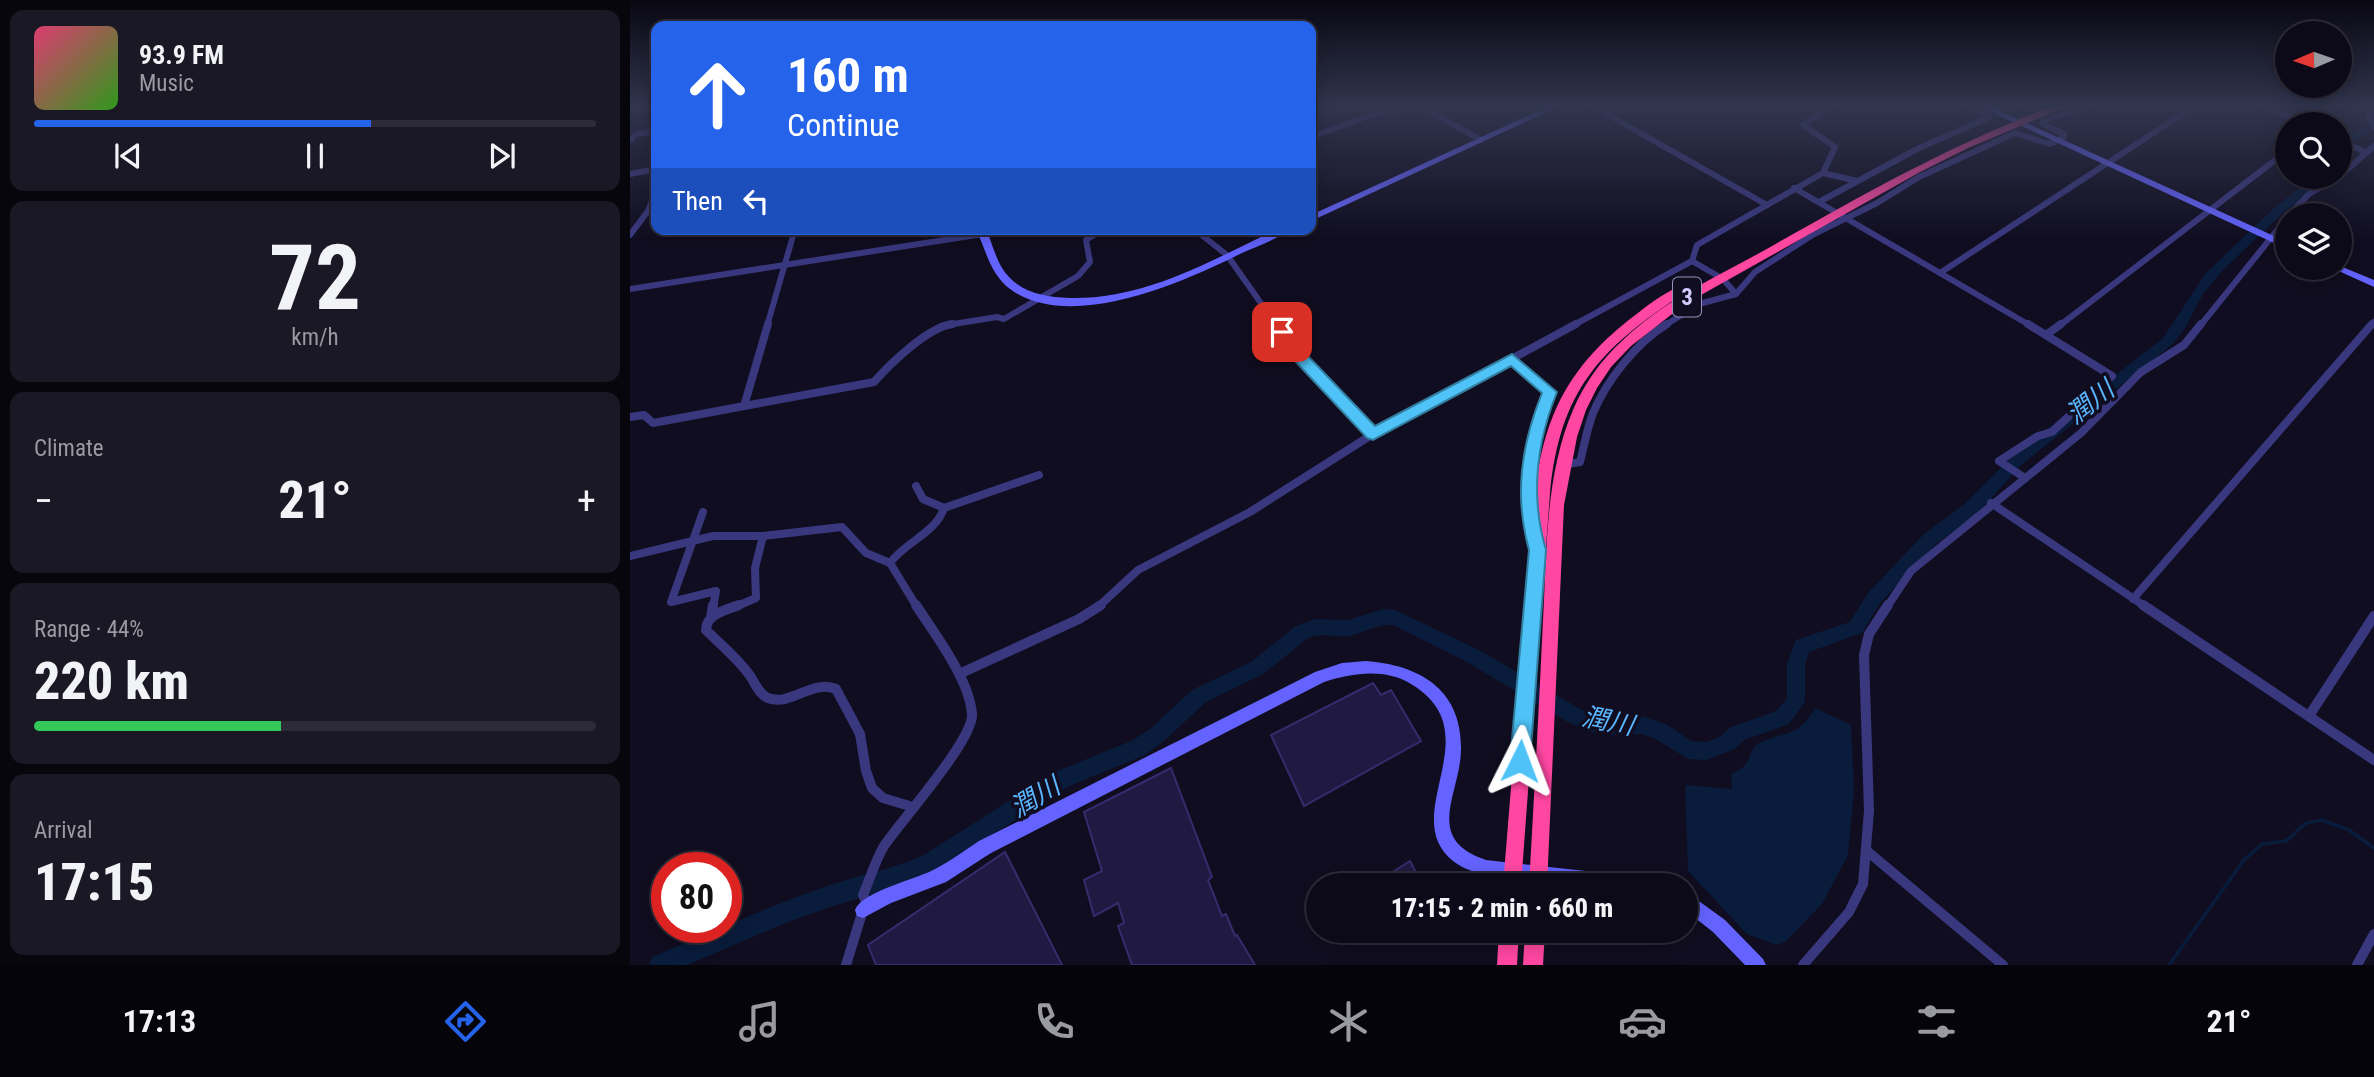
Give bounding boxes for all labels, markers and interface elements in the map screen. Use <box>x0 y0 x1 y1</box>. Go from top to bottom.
north arrow <box>2275 21 2352 98</box>
map controls <box>2275 21 2352 280</box>
text: 93.9 FM <box>139 40 224 70</box>
text: 160 m <box>787 47 909 104</box>
icon: ahead <box>672 49 763 140</box>
text: Music <box>139 70 194 97</box>
text: Continue <box>787 106 899 144</box>
button: search <box>2275 112 2352 189</box>
icon: previous <box>109 137 147 175</box>
icon: pause <box>296 137 334 175</box>
icon: next <box>483 137 521 175</box>
icon: left <box>737 182 775 220</box>
text: Then <box>672 186 723 216</box>
button: layers <box>2275 203 2352 280</box>
text: 72 <box>269 225 361 331</box>
road number: 3 <box>1673 278 1701 316</box>
pin <box>1252 302 1312 362</box>
icon: arrive <box>1263 313 1301 351</box>
text: km/h <box>291 324 339 351</box>
water label: 潤川 <box>2060 372 2122 430</box>
text: Climate <box>34 435 104 462</box>
text: 21° <box>278 470 352 531</box>
text: − <box>34 479 53 523</box>
text: + <box>577 479 596 523</box>
text: Range · 44% <box>34 616 144 643</box>
text: 220 km <box>34 651 189 712</box>
water label: 潤川 <box>1580 701 1639 741</box>
position arrow <box>1483 724 1557 798</box>
water label: 潤川 <box>1005 769 1068 823</box>
text: Arrival <box>34 817 93 844</box>
text: 17:15 <box>34 852 154 913</box>
speed limit sign: 80 <box>651 852 742 943</box>
text: 17:15 · 2 min · 660 m <box>1391 893 1613 923</box>
icon: directions <box>441 997 490 1046</box>
icon: music <box>735 997 784 1046</box>
icon: phone <box>1030 997 1079 1046</box>
icon: climate <box>1324 997 1373 1046</box>
icon: car <box>1618 997 1667 1046</box>
icon: filters <box>1912 997 1961 1046</box>
text: 17:13 <box>123 1002 196 1040</box>
text: 21° <box>2207 1002 2251 1040</box>

